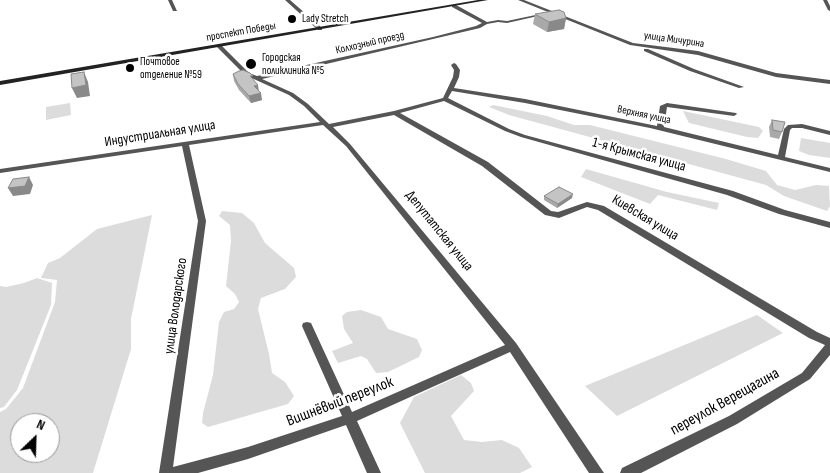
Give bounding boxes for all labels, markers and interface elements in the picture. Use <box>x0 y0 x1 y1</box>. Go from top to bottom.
place label: Lady Stretch <box>302 12 349 26</box>
marker: Lady Stretch <box>286 13 298 25</box>
street label: проспект Победы <box>205 19 277 45</box>
street label: Колхозный проезд <box>335 29 405 57</box>
street label: улица Мичурина <box>643 29 705 51</box>
place label: Городская поликлиника №5 <box>262 51 324 77</box>
place label: Почтовое отделение №59 <box>140 55 202 81</box>
marker: Городская поликлиника №5 <box>244 57 258 71</box>
marker: Почтовое отделение №59 <box>124 62 136 74</box>
street label: Верхняя улица <box>616 103 672 127</box>
street label: Индустриальная улица <box>103 117 217 151</box>
street label: 1-я Крымская улица <box>591 134 687 176</box>
street label: Депутатская улица <box>402 187 476 275</box>
street label: Киевская улица <box>609 192 681 244</box>
street label: улица Володарского <box>161 257 191 355</box>
street label: переулок Верещагина <box>667 364 783 440</box>
street label: Вишнёвый переулок <box>284 373 396 431</box>
north arrow <box>10 413 60 463</box>
text: N <box>34 415 48 434</box>

